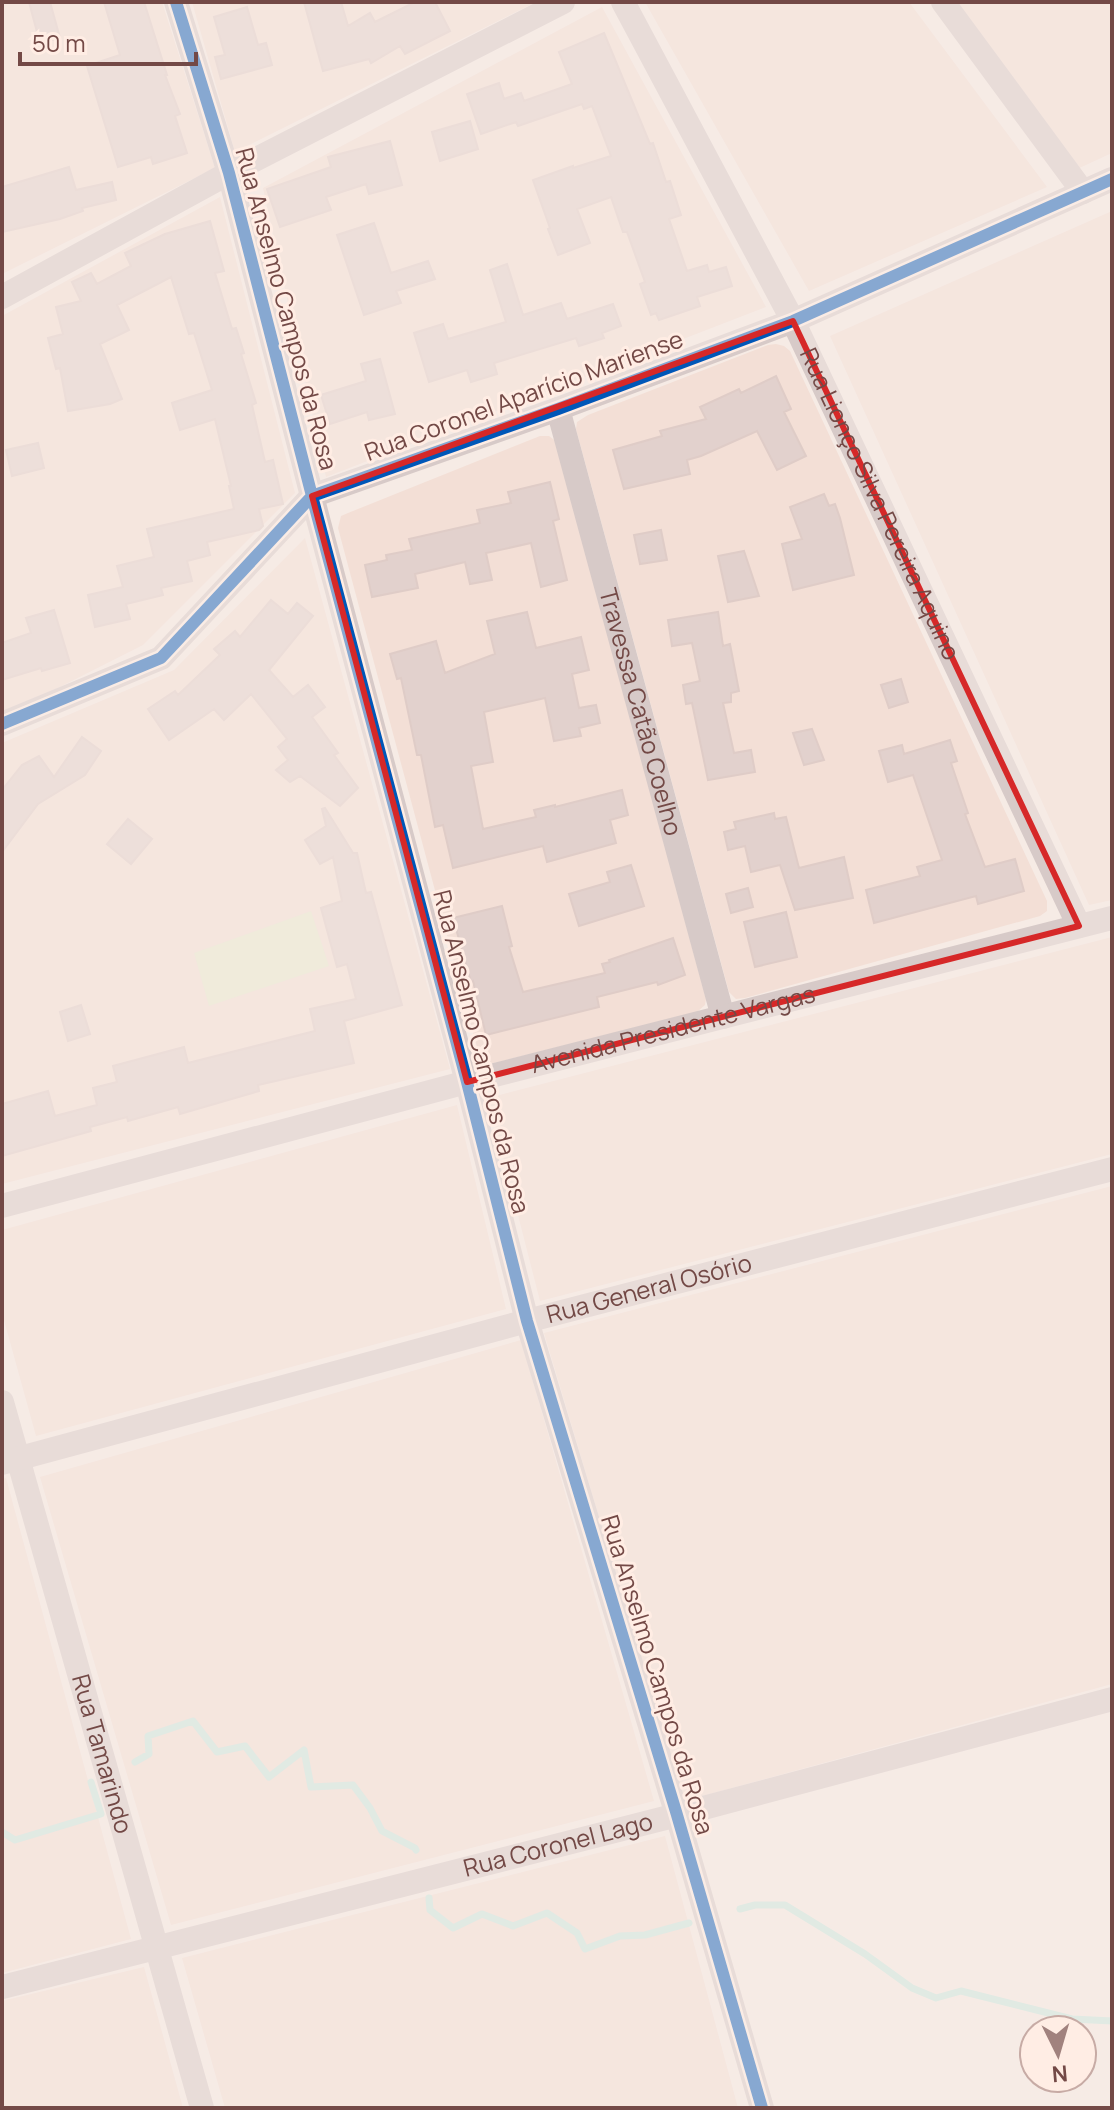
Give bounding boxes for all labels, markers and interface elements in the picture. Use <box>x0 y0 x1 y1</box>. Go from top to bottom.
scale bar <box>20 16 196 66</box>
text: 50 m <box>32 26 86 59</box>
street label: Rua Anselmo Campos da Rosa <box>228 144 346 473</box>
street label: Rua Coronel Aparício Mariense <box>360 321 687 468</box>
street label: Rua Lionço Silva Pereira Aquino <box>793 342 969 665</box>
street label: Travessa Catão Coelho <box>592 584 691 839</box>
street label: Rua Anselmo Campos da Rosa <box>426 886 539 1217</box>
street label: Avenida Presidente Vargas <box>527 976 819 1080</box>
street label: Rua General Osório <box>542 1245 755 1330</box>
street label: Rua Anselmo Campos da Rosa <box>594 1511 723 1838</box>
street label: Rua Tamarindo <box>65 1670 141 1837</box>
street label: Rua Coronel Lago <box>460 1804 656 1884</box>
north arrow <box>1018 2014 1098 2094</box>
text: N <box>1051 2058 1069 2090</box>

